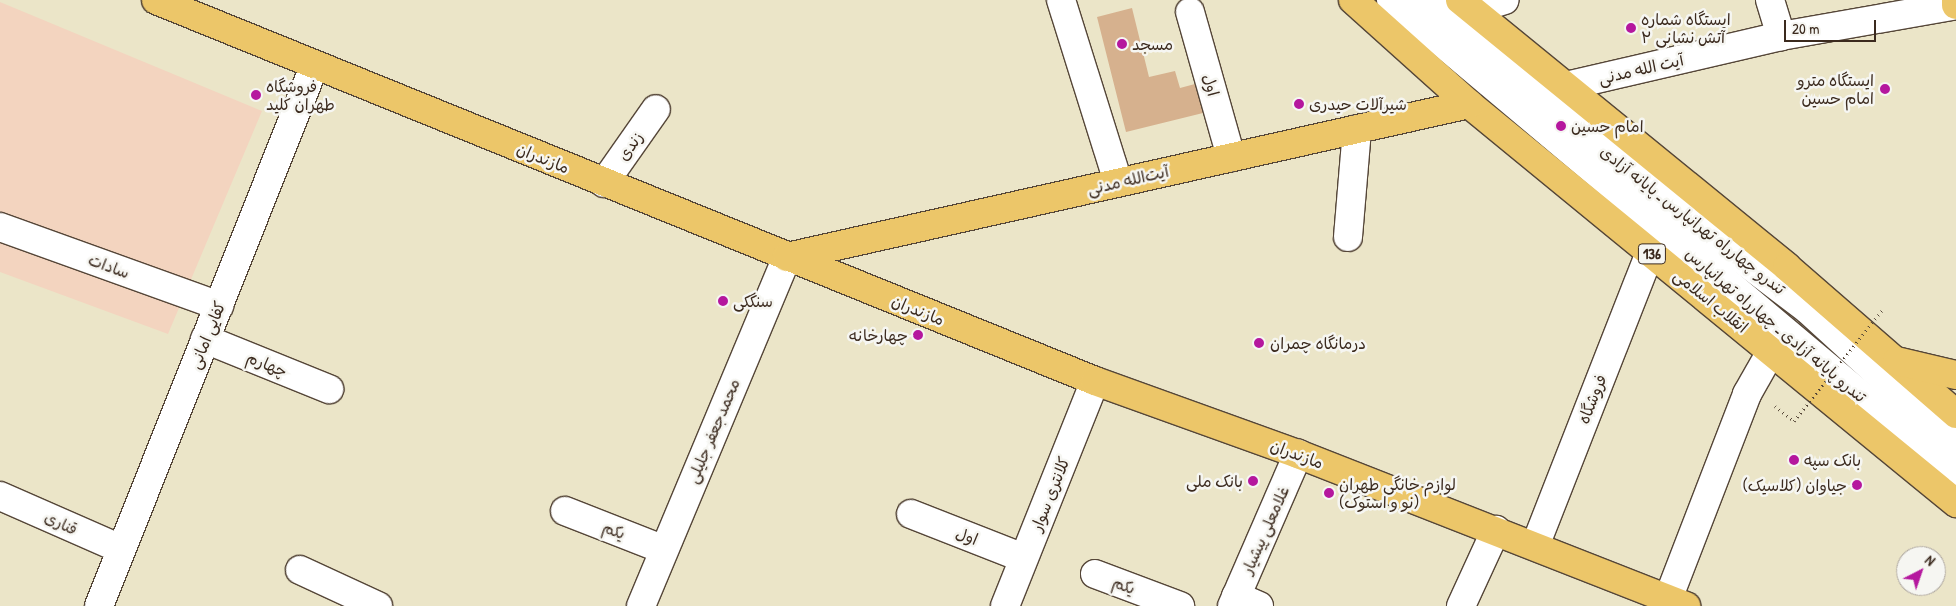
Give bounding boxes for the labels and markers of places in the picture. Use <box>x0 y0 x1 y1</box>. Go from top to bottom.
place label: ایستگاه شماره ۲ آتش نشانی <box>1641 9 1731 47</box>
marker: ایستگاه شماره ۲ آتش نشانی <box>1625 22 1637 34</box>
place label: مسجد <box>1132 34 1173 54</box>
marker: مسجد <box>1116 38 1128 50</box>
place label: ایستگاه مترو امام حسین <box>1797 70 1874 108</box>
place label: فروشگاه طهران کلید <box>266 76 335 114</box>
marker: ایستگاه مترو امام حسین <box>1878 82 1892 96</box>
marker: فروشگاه طهران کلید <box>250 89 262 101</box>
place label: شیرآلات حیدری <box>1309 94 1407 114</box>
marker: شیرآلات حیدری <box>1293 98 1305 110</box>
place label: امام حسین <box>1571 116 1644 136</box>
marker: امام حسین <box>1555 120 1567 132</box>
place label: سنگکی <box>733 291 773 311</box>
marker: سنگکی <box>717 295 729 307</box>
place label: چهارخانه <box>849 325 908 345</box>
marker: چهارخانه <box>912 329 924 341</box>
place label: درمانگاه چمران <box>1270 333 1366 353</box>
marker: درمانگاه چمران <box>1252 336 1266 350</box>
place label: بانک سپه <box>1804 450 1861 470</box>
marker: بانک سپه <box>1788 454 1800 466</box>
place label: بانک ملی <box>1186 471 1243 491</box>
place label: لوازم خانگی طهران (نو و استوک) <box>1339 474 1456 512</box>
marker: بانک ملی <box>1247 475 1259 487</box>
place label: جیاوان (کلاسیک) <box>1742 475 1847 495</box>
marker: جیاوان (کلاسیک) <box>1851 479 1863 491</box>
marker: لوازم خانگی طهران (نو و استوک) <box>1323 487 1335 499</box>

